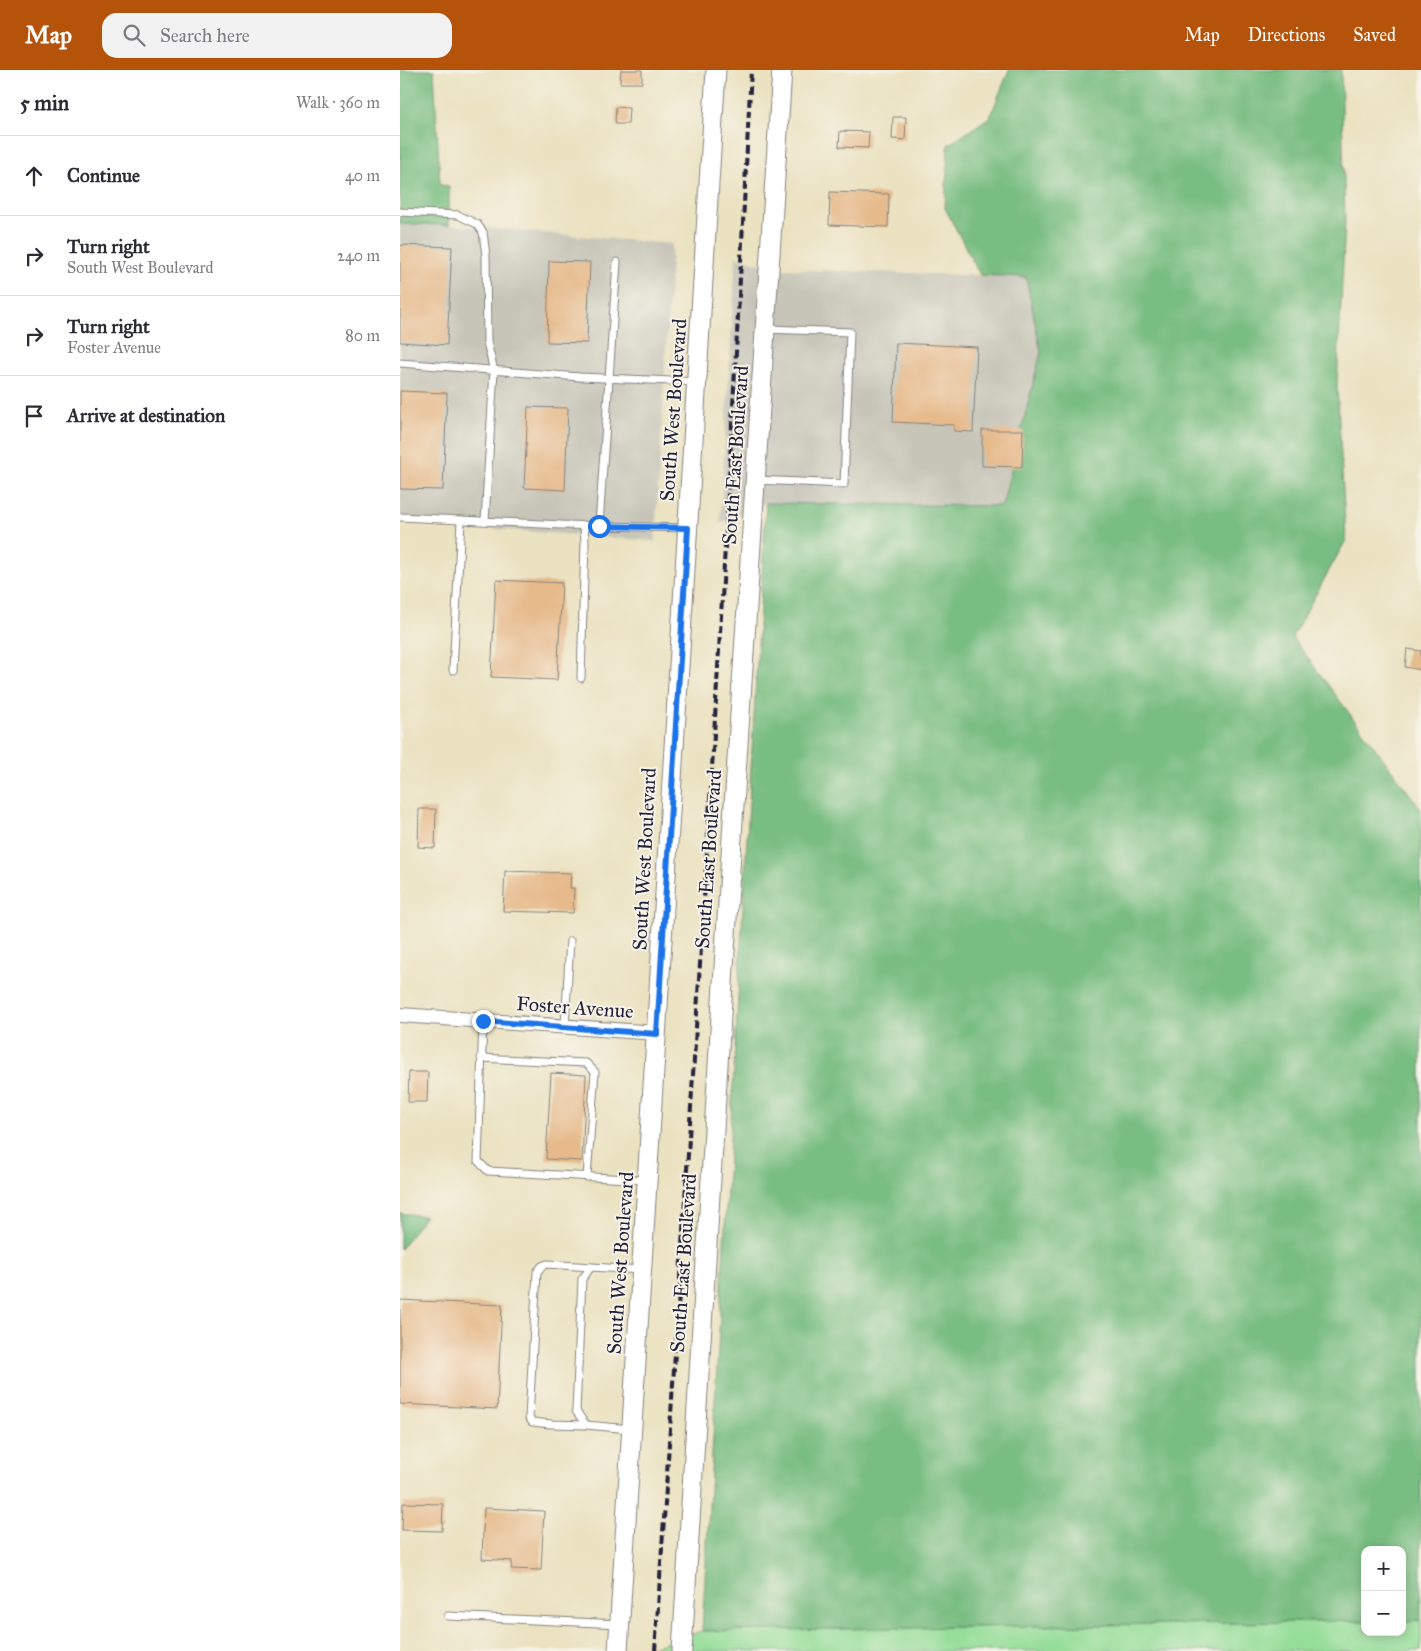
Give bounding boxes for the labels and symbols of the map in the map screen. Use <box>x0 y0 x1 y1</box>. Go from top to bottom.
street label: South West Boulevard <box>655 318 691 502</box>
street label: South East Boulevard <box>717 365 753 545</box>
route start <box>588 515 611 538</box>
street label: South West Boulevard <box>627 767 661 951</box>
street label: South East Boulevard <box>690 769 726 949</box>
street label: Foster Avenue <box>516 991 634 1023</box>
route end <box>472 1010 495 1033</box>
street label: South West Boulevard <box>602 1171 638 1355</box>
street label: South East Boulevard <box>665 1173 701 1353</box>

